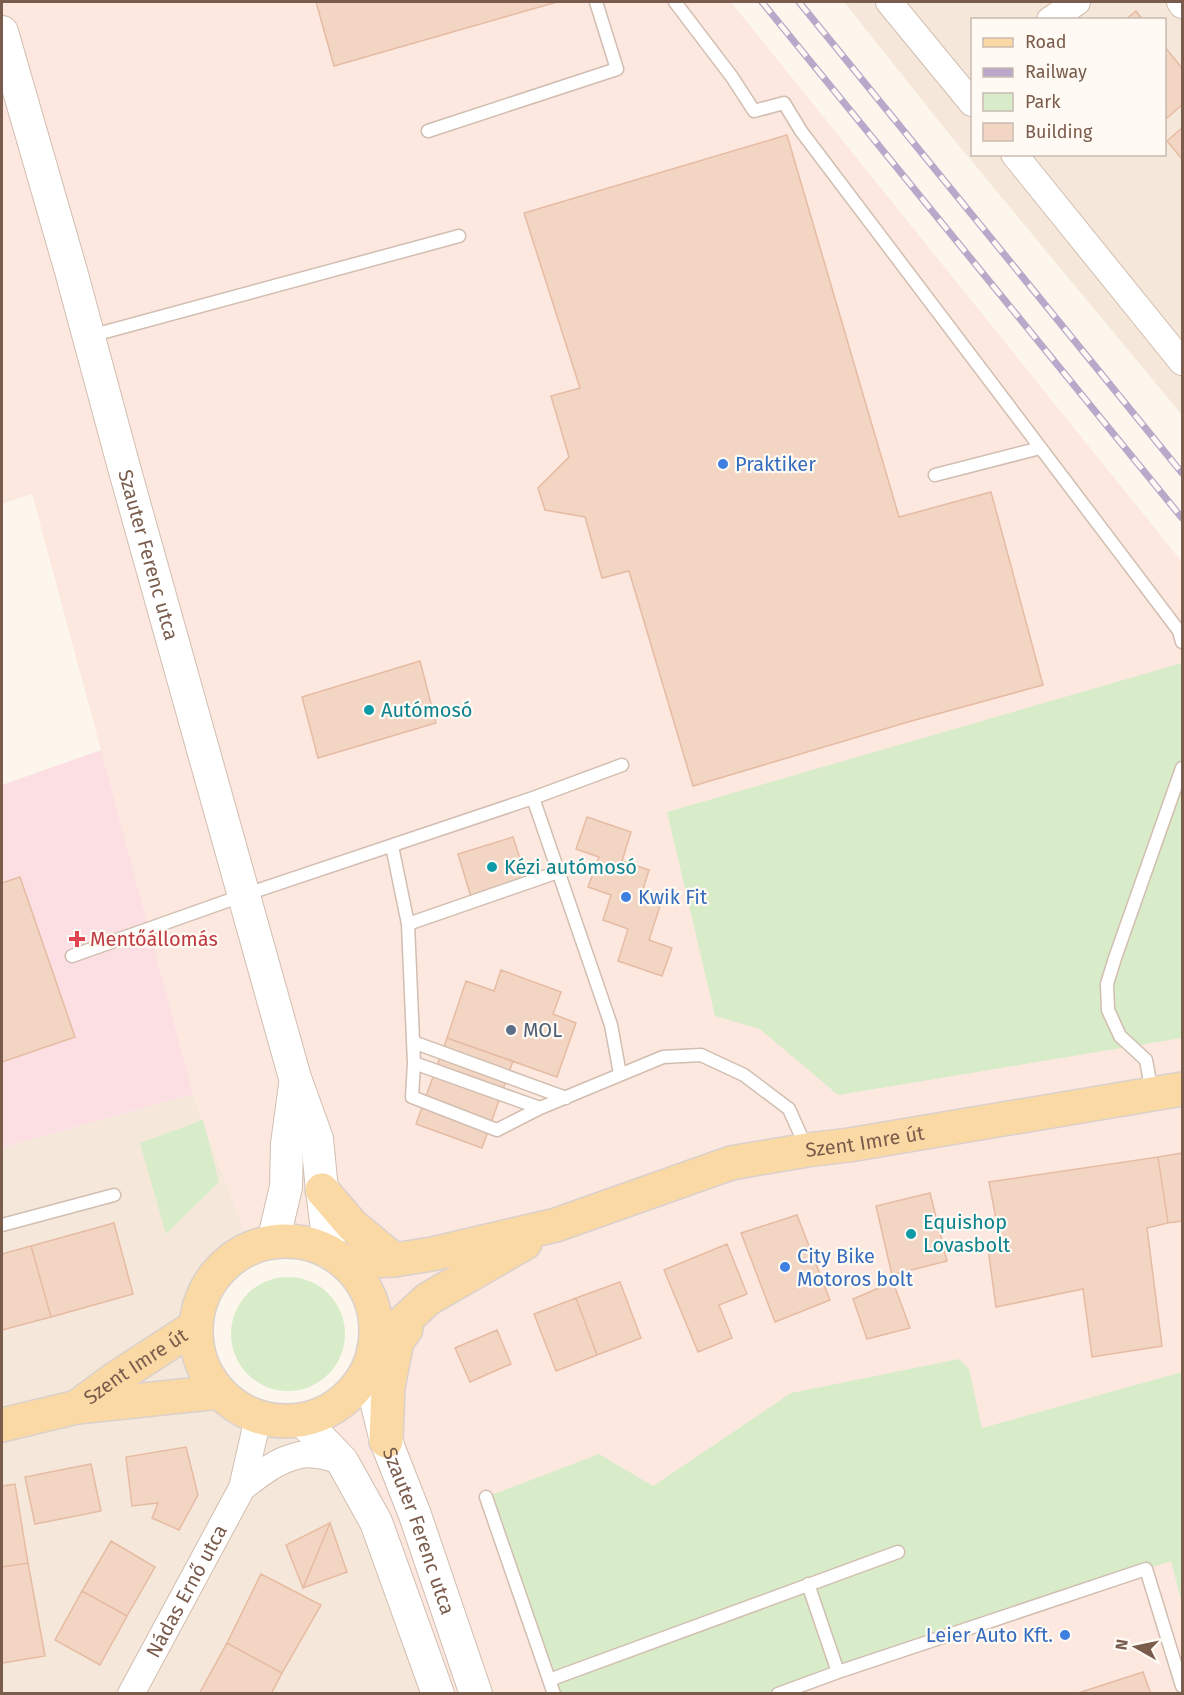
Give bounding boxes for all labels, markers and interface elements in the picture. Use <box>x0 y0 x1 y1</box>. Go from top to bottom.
legend <box>971 18 1166 156</box>
text: Road <box>1025 31 1067 53</box>
text: Railway <box>1025 61 1087 83</box>
text: Park <box>1025 91 1061 113</box>
text: Building <box>1025 121 1093 143</box>
place label: Praktiker <box>735 452 816 476</box>
marker: Praktiker <box>716 457 730 471</box>
street label: Szauter Ferenc utca <box>113 467 184 643</box>
place label: Autómosó <box>381 698 473 722</box>
marker: Autómosó <box>362 703 376 717</box>
place label: Kézi autómosó <box>504 855 637 879</box>
marker: Kézi autómosó <box>485 860 499 874</box>
place label: Kwik Fit <box>638 885 708 909</box>
marker: Kwik Fit <box>619 890 633 904</box>
place label: Mentőállomás <box>90 927 218 951</box>
marker: Mentőállomás <box>68 930 86 948</box>
place label: MOL <box>523 1018 562 1042</box>
marker: MOL <box>504 1023 518 1037</box>
street label: Szent Imre út <box>804 1120 927 1162</box>
place label: Equishop Lovasbolt <box>923 1210 1011 1257</box>
marker: Equishop Lovasbolt <box>904 1227 918 1241</box>
place label: City Bike Motoros bolt <box>797 1244 914 1291</box>
marker: City Bike Motoros bolt <box>778 1260 792 1274</box>
street label: Szent Imre út <box>79 1322 193 1410</box>
street label: Szauter Ferenc utca <box>378 1444 460 1618</box>
street label: Nádas Ernő utca <box>141 1520 232 1662</box>
north arrow <box>1106 1617 1166 1677</box>
place label: Leier Auto Kft. <box>926 1623 1053 1647</box>
marker: Leier Auto Kft. <box>1058 1628 1072 1642</box>
text: N <box>1111 1638 1132 1651</box>

